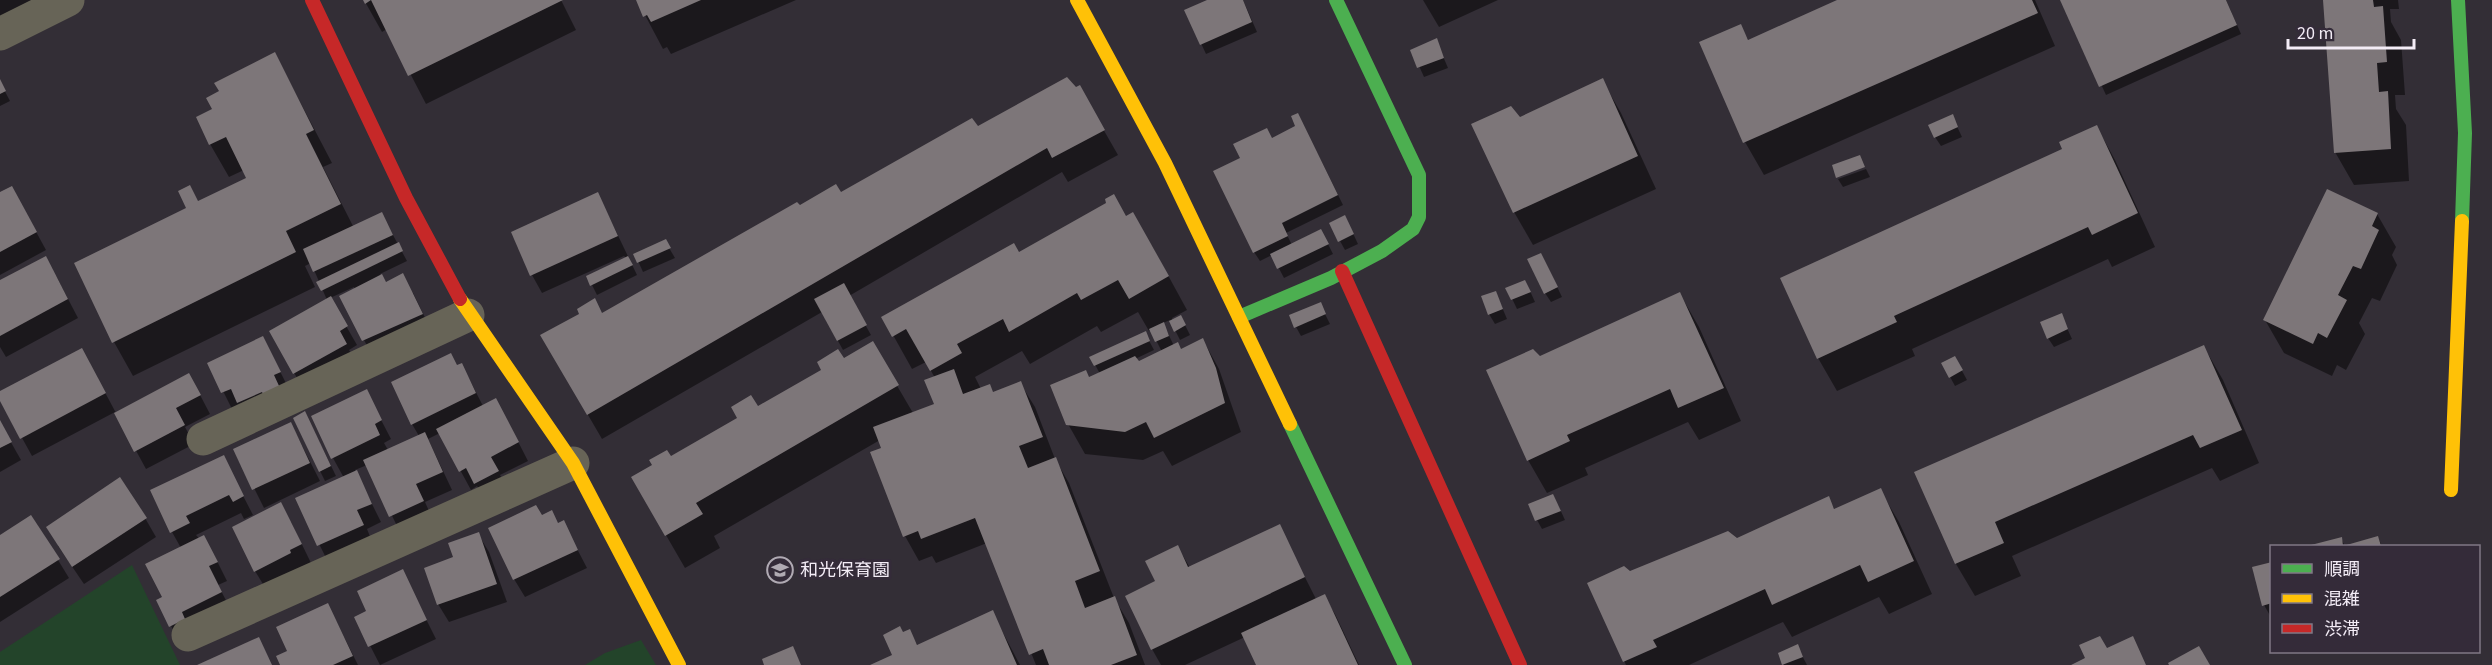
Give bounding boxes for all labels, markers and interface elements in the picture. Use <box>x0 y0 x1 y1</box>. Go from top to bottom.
scale bar <box>2288 12 2414 50</box>
text: 20 m <box>2297 21 2333 46</box>
legend <box>2270 545 2480 653</box>
school or university icon: 和光保育園 <box>765 555 795 585</box>
text: 順調 <box>2324 557 2360 582</box>
place label: 和光保育園 <box>800 558 890 583</box>
text: 混雑 <box>2324 587 2360 612</box>
text: 渋滞 <box>2324 617 2360 642</box>

